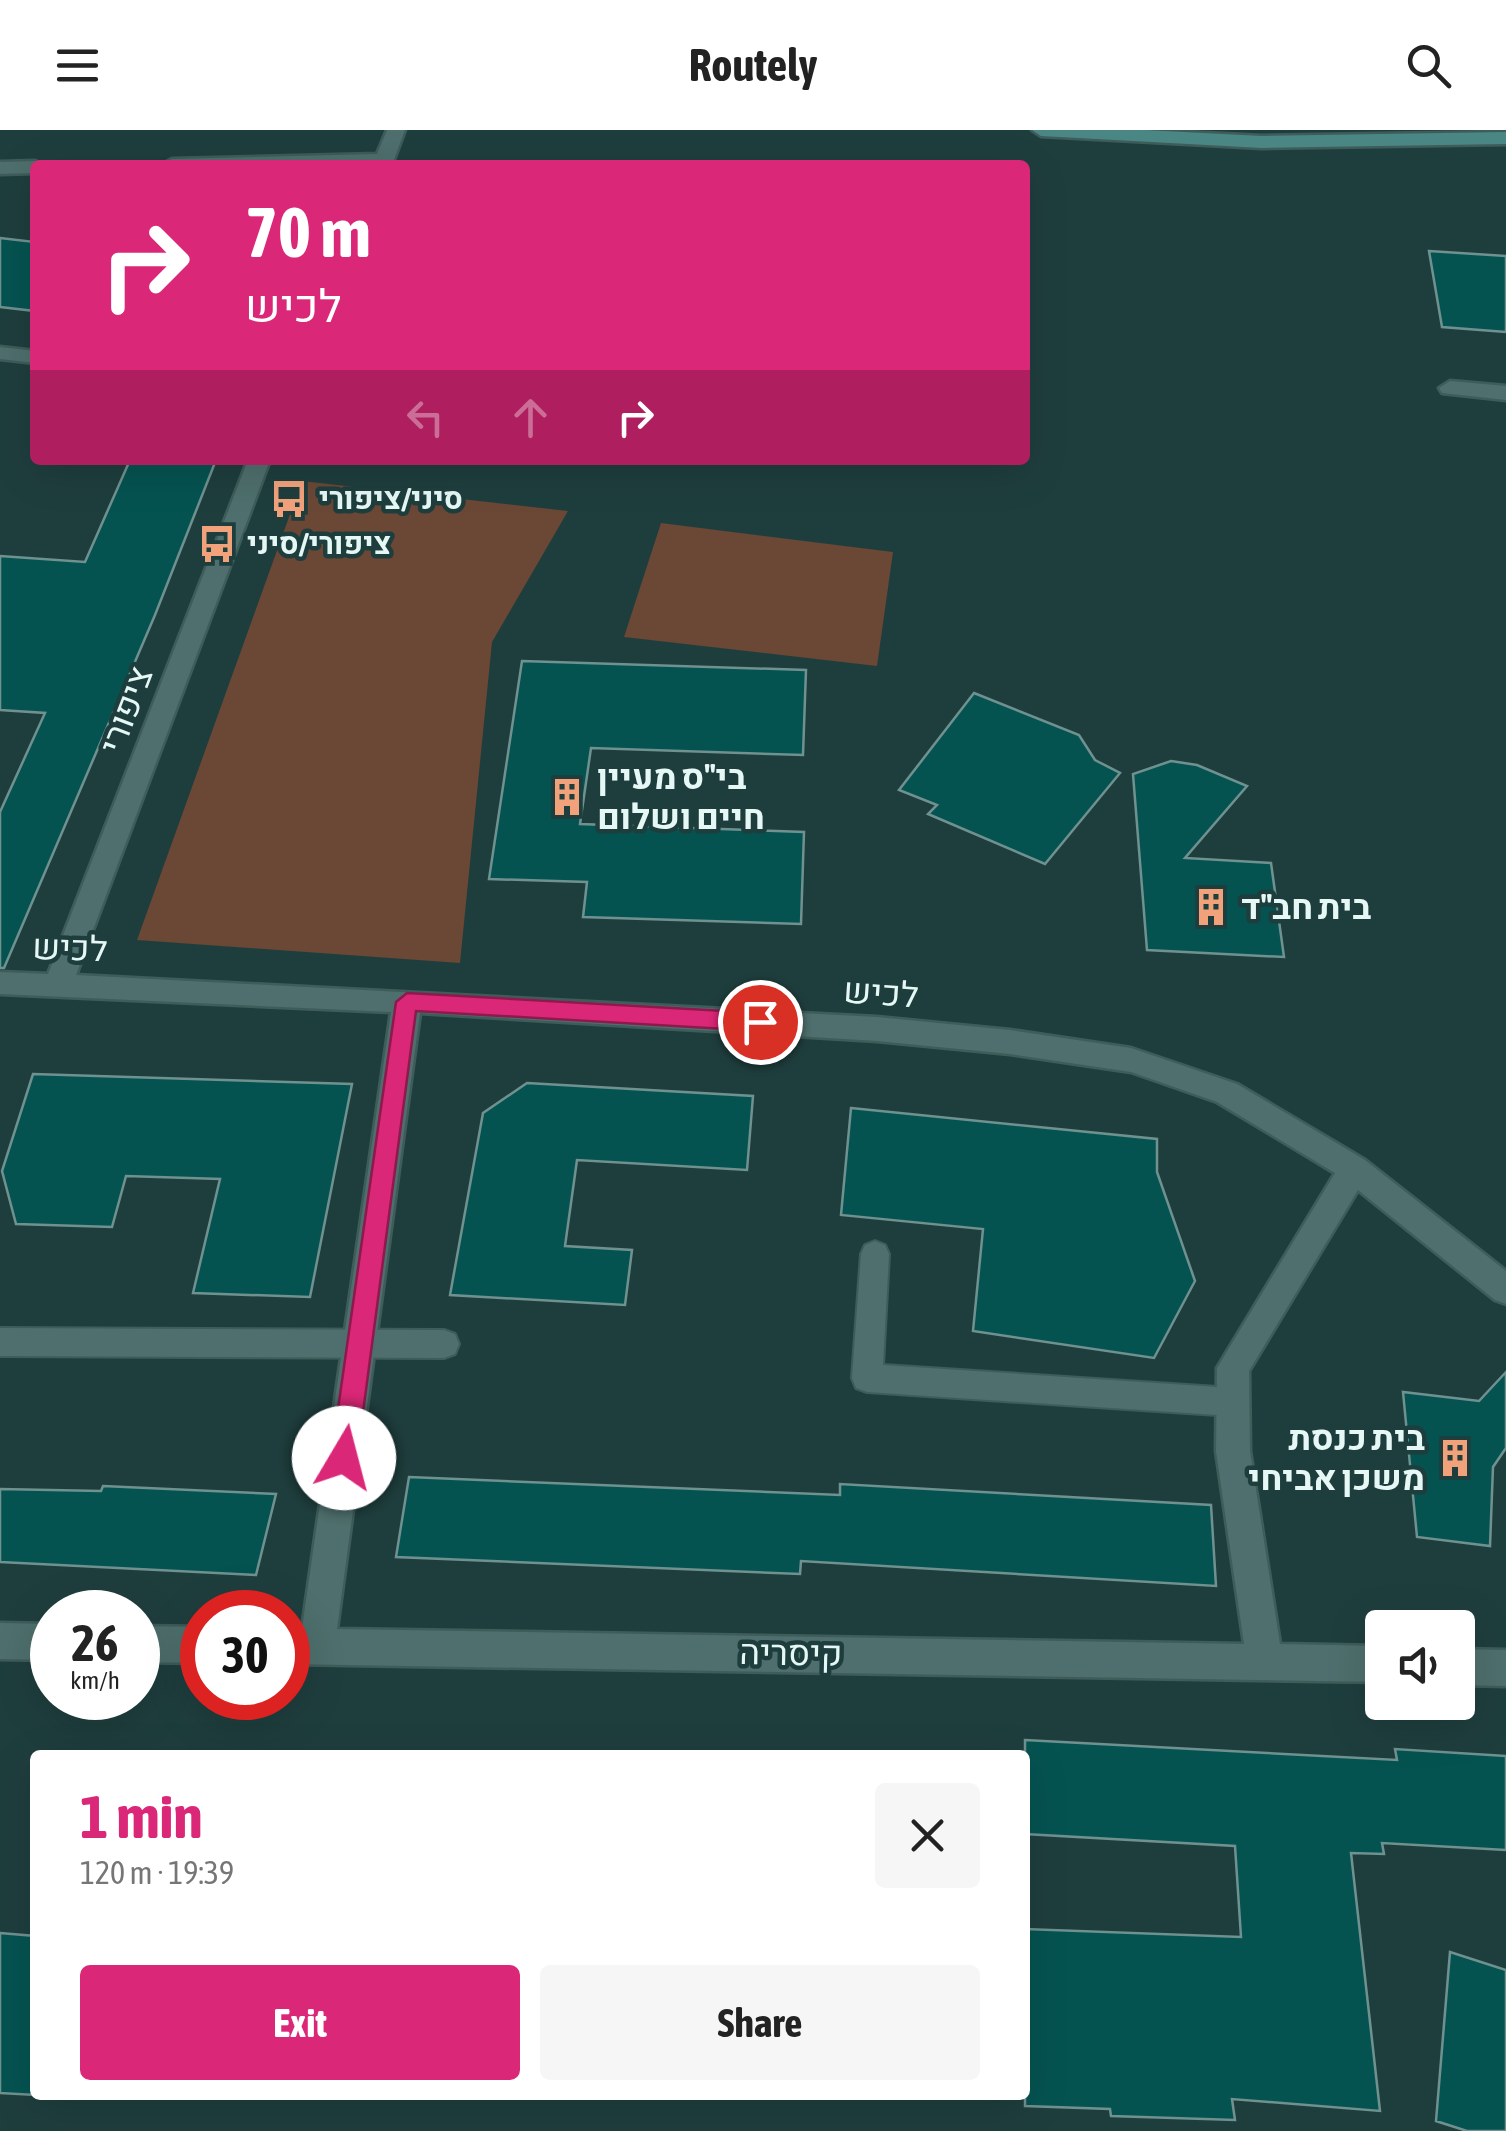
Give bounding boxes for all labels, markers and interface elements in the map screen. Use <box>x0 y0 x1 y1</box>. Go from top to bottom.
icon: menu <box>50 38 105 93</box>
icon: search <box>1401 38 1456 93</box>
text: Routely <box>689 39 817 91</box>
text: 70 m <box>245 192 371 272</box>
icon: right <box>80 200 210 330</box>
text: לכיש <box>245 280 342 332</box>
icon: left <box>398 390 453 445</box>
icon: ahead <box>503 390 558 445</box>
icon: right <box>608 390 663 445</box>
bus stop icon: סיני/ציפורי <box>268 478 310 520</box>
place label: סיני/ציפורי <box>319 481 463 515</box>
bus stop icon: ציפורי/סיני <box>196 523 238 565</box>
place label: ציפורי/סיני <box>247 526 391 560</box>
street label: ציפורי <box>90 661 160 759</box>
place label: בי"ס מעיין חיים ושלום <box>597 756 765 836</box>
building icon: בי"ס מעיין חיים ושלום <box>546 776 588 818</box>
building icon: בית חב"ד <box>1190 886 1232 928</box>
place label: בית חב"ד <box>1241 886 1371 926</box>
street label: לכיש <box>32 926 108 968</box>
street label: לכיש <box>842 969 920 1015</box>
pin <box>718 980 803 1065</box>
icon: arrive <box>733 995 788 1050</box>
position arrow <box>292 1406 396 1510</box>
place label: בית כנסת משכן אביחי <box>1248 1417 1425 1497</box>
building icon: בית כנסת משכן אביחי <box>1434 1437 1476 1479</box>
speed limit sign: 30 <box>180 1590 310 1720</box>
map controls <box>1365 1610 1475 1720</box>
button: sound <box>1365 1610 1475 1720</box>
text: 26 <box>71 1614 118 1672</box>
street label: קיסריה <box>739 1631 843 1673</box>
text: km/h <box>70 1666 120 1694</box>
text: 1 min <box>80 1782 203 1851</box>
button: close <box>875 1783 980 1888</box>
text: 120 m · 19:39 <box>80 1854 234 1891</box>
button: Exit <box>80 1965 520 2080</box>
button: Share <box>540 1965 980 2080</box>

